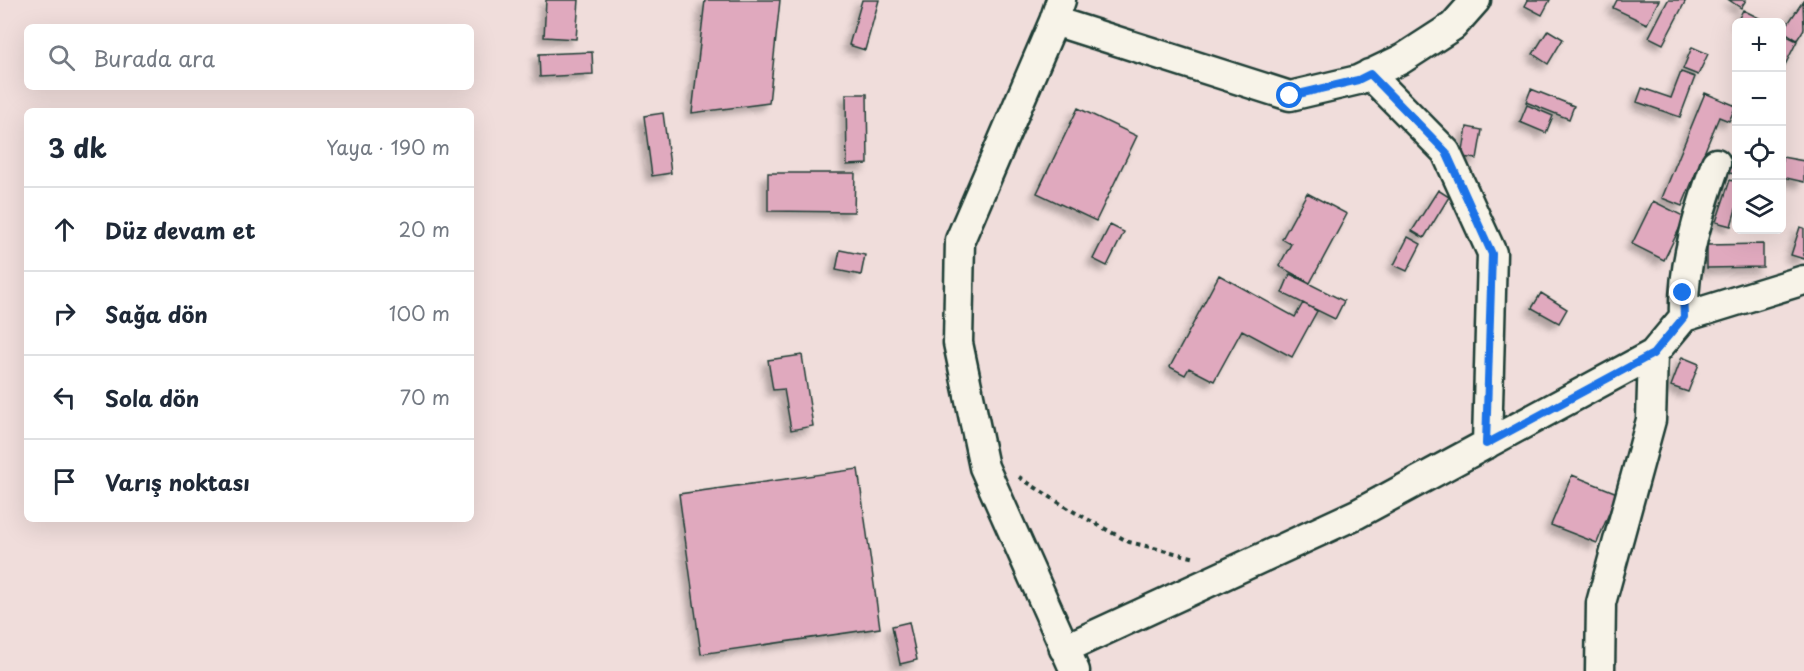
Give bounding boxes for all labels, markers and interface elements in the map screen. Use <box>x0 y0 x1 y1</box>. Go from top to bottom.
map controls <box>1732 18 1786 234</box>
button: + <box>1732 18 1786 72</box>
search box <box>24 24 474 90</box>
icon: search <box>45 41 78 74</box>
text: Burada ara <box>93 41 215 74</box>
button: − <box>1732 72 1786 126</box>
route start <box>1276 82 1302 108</box>
button: locate <box>1732 126 1786 180</box>
text: 3 dk <box>48 128 107 167</box>
text: Yaya · 190 m <box>326 132 450 162</box>
button: layers <box>1732 180 1786 234</box>
icon: ahead <box>48 213 81 246</box>
text: Düz devam et <box>105 213 256 246</box>
text: 20 m <box>398 214 450 244</box>
route end <box>1669 279 1695 305</box>
icon: right <box>48 297 81 330</box>
text: Sağa dön <box>105 297 208 330</box>
text: 100 m <box>389 298 450 328</box>
icon: left <box>48 381 81 414</box>
text: Sola dön <box>105 381 199 414</box>
text: 70 m <box>400 382 450 412</box>
icon: arrive <box>48 465 81 498</box>
text: Varış noktası <box>105 465 250 498</box>

